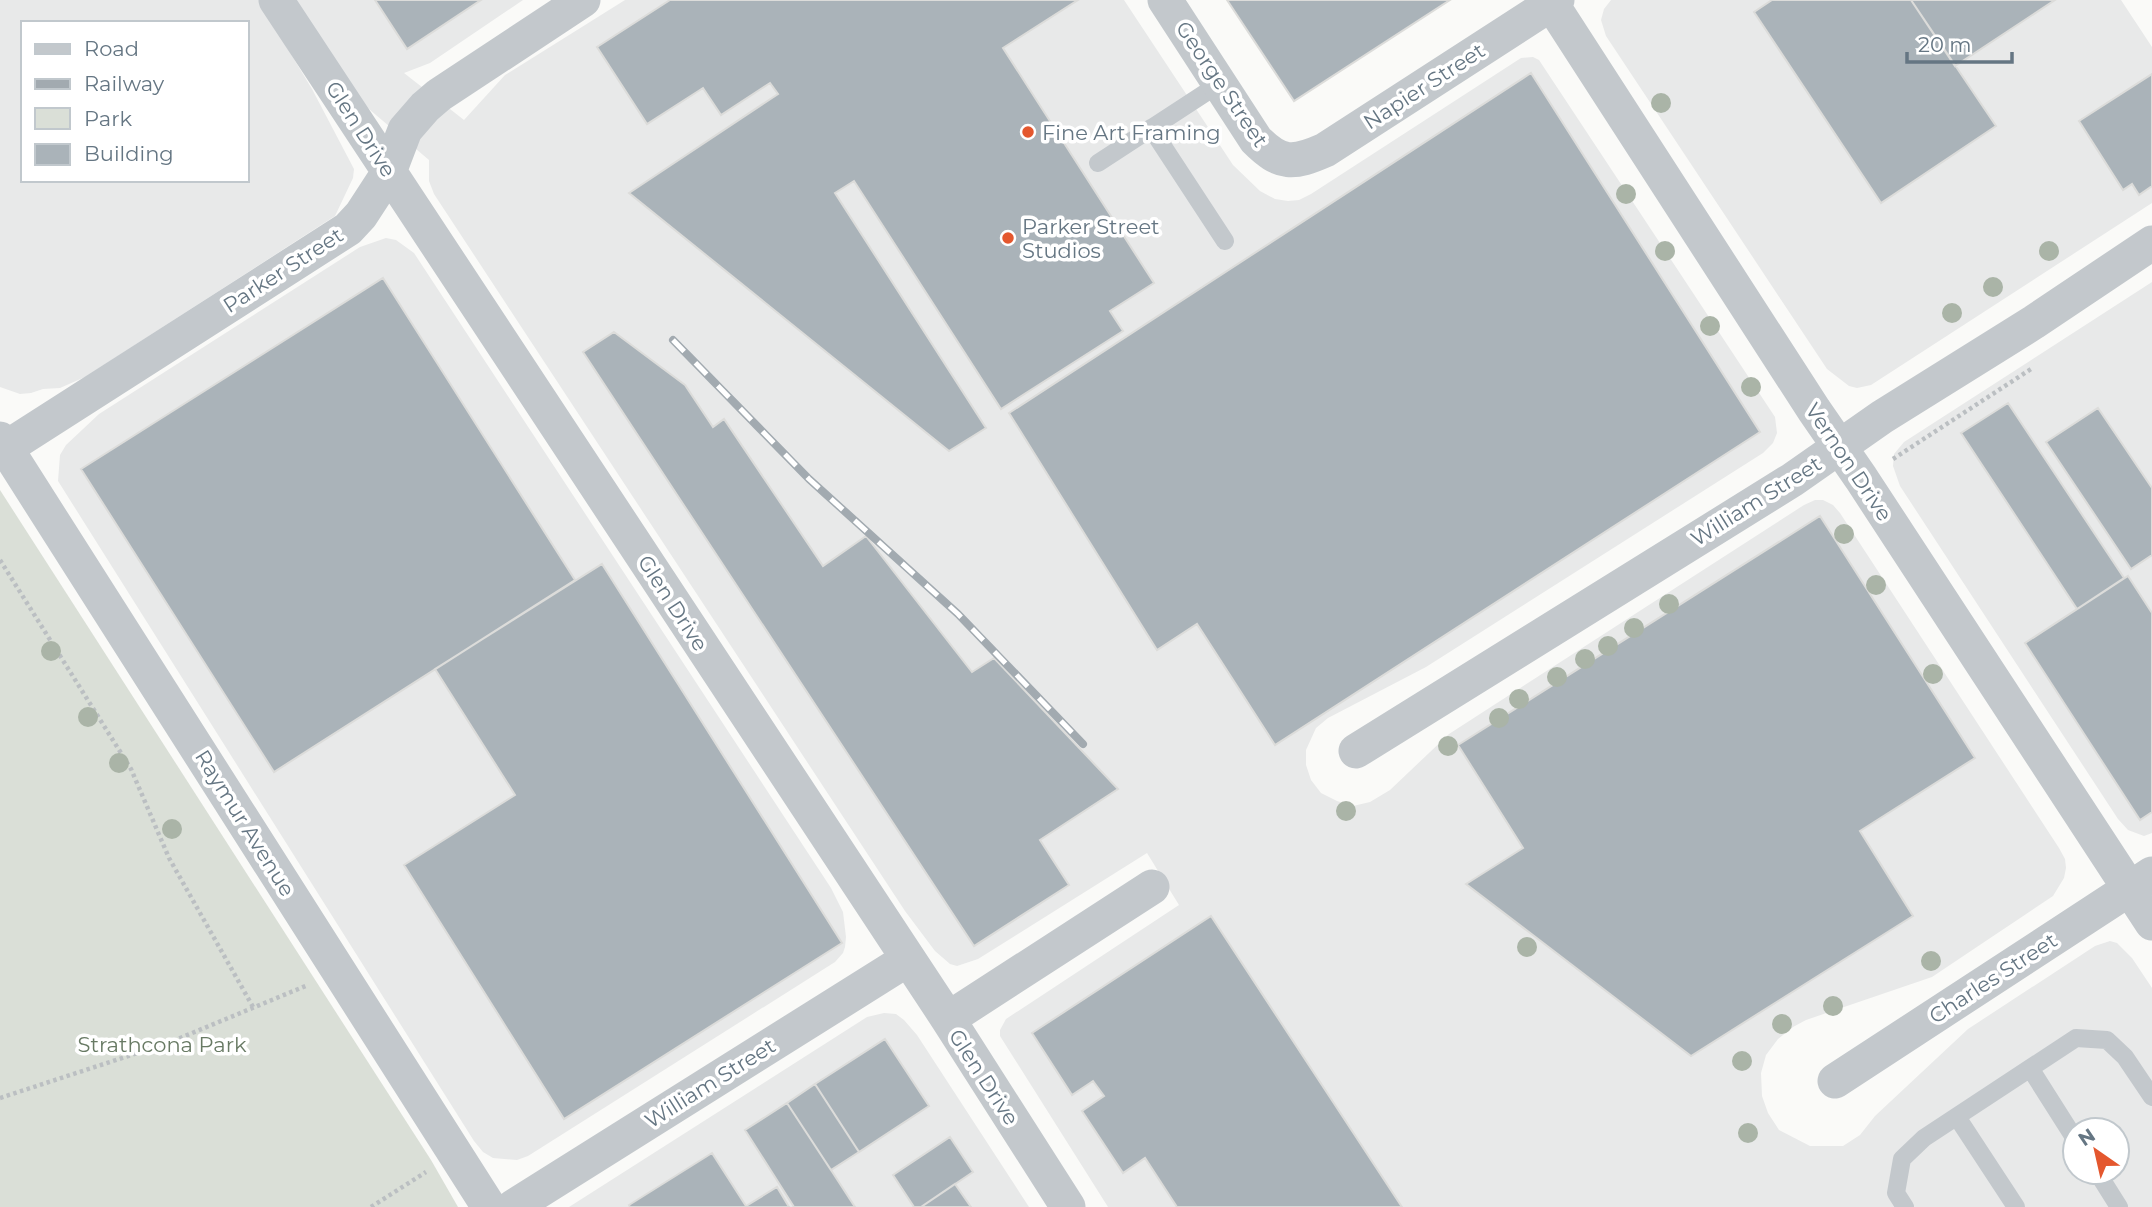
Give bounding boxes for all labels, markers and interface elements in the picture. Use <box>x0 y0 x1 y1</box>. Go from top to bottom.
street label: George Street <box>1171 16 1273 152</box>
legend <box>21 21 248 182</box>
scale bar <box>1907 21 2012 65</box>
text: 20 m <box>1918 32 1972 57</box>
text: Road <box>84 36 139 61</box>
street label: Napier Street <box>1359 38 1489 134</box>
text: Railway <box>84 71 165 96</box>
street label: Glen Drive <box>321 76 401 182</box>
text: Park <box>84 106 132 131</box>
place label: Fine Art Framing <box>1042 120 1221 145</box>
marker: Fine Art Framing <box>1020 124 1036 140</box>
text: Building <box>84 141 174 166</box>
place label: Parker Street Studios <box>1022 214 1160 263</box>
street label: Parker Street <box>218 222 348 318</box>
marker: Parker Street Studios <box>1000 230 1016 246</box>
street label: Vernon Drive <box>1800 398 1898 526</box>
street label: William Street <box>1686 451 1826 551</box>
street label: Glen Drive <box>633 550 713 656</box>
street label: Raymur Avenue <box>190 745 300 901</box>
street label: Charles Street <box>1924 927 2062 1029</box>
street label: Glen Drive <box>944 1024 1024 1130</box>
park label: Strathcona Park <box>78 1032 247 1057</box>
street label: William Street <box>640 1033 780 1133</box>
north arrow <box>2061 1116 2131 1186</box>
text: N <box>2074 1123 2100 1151</box>

